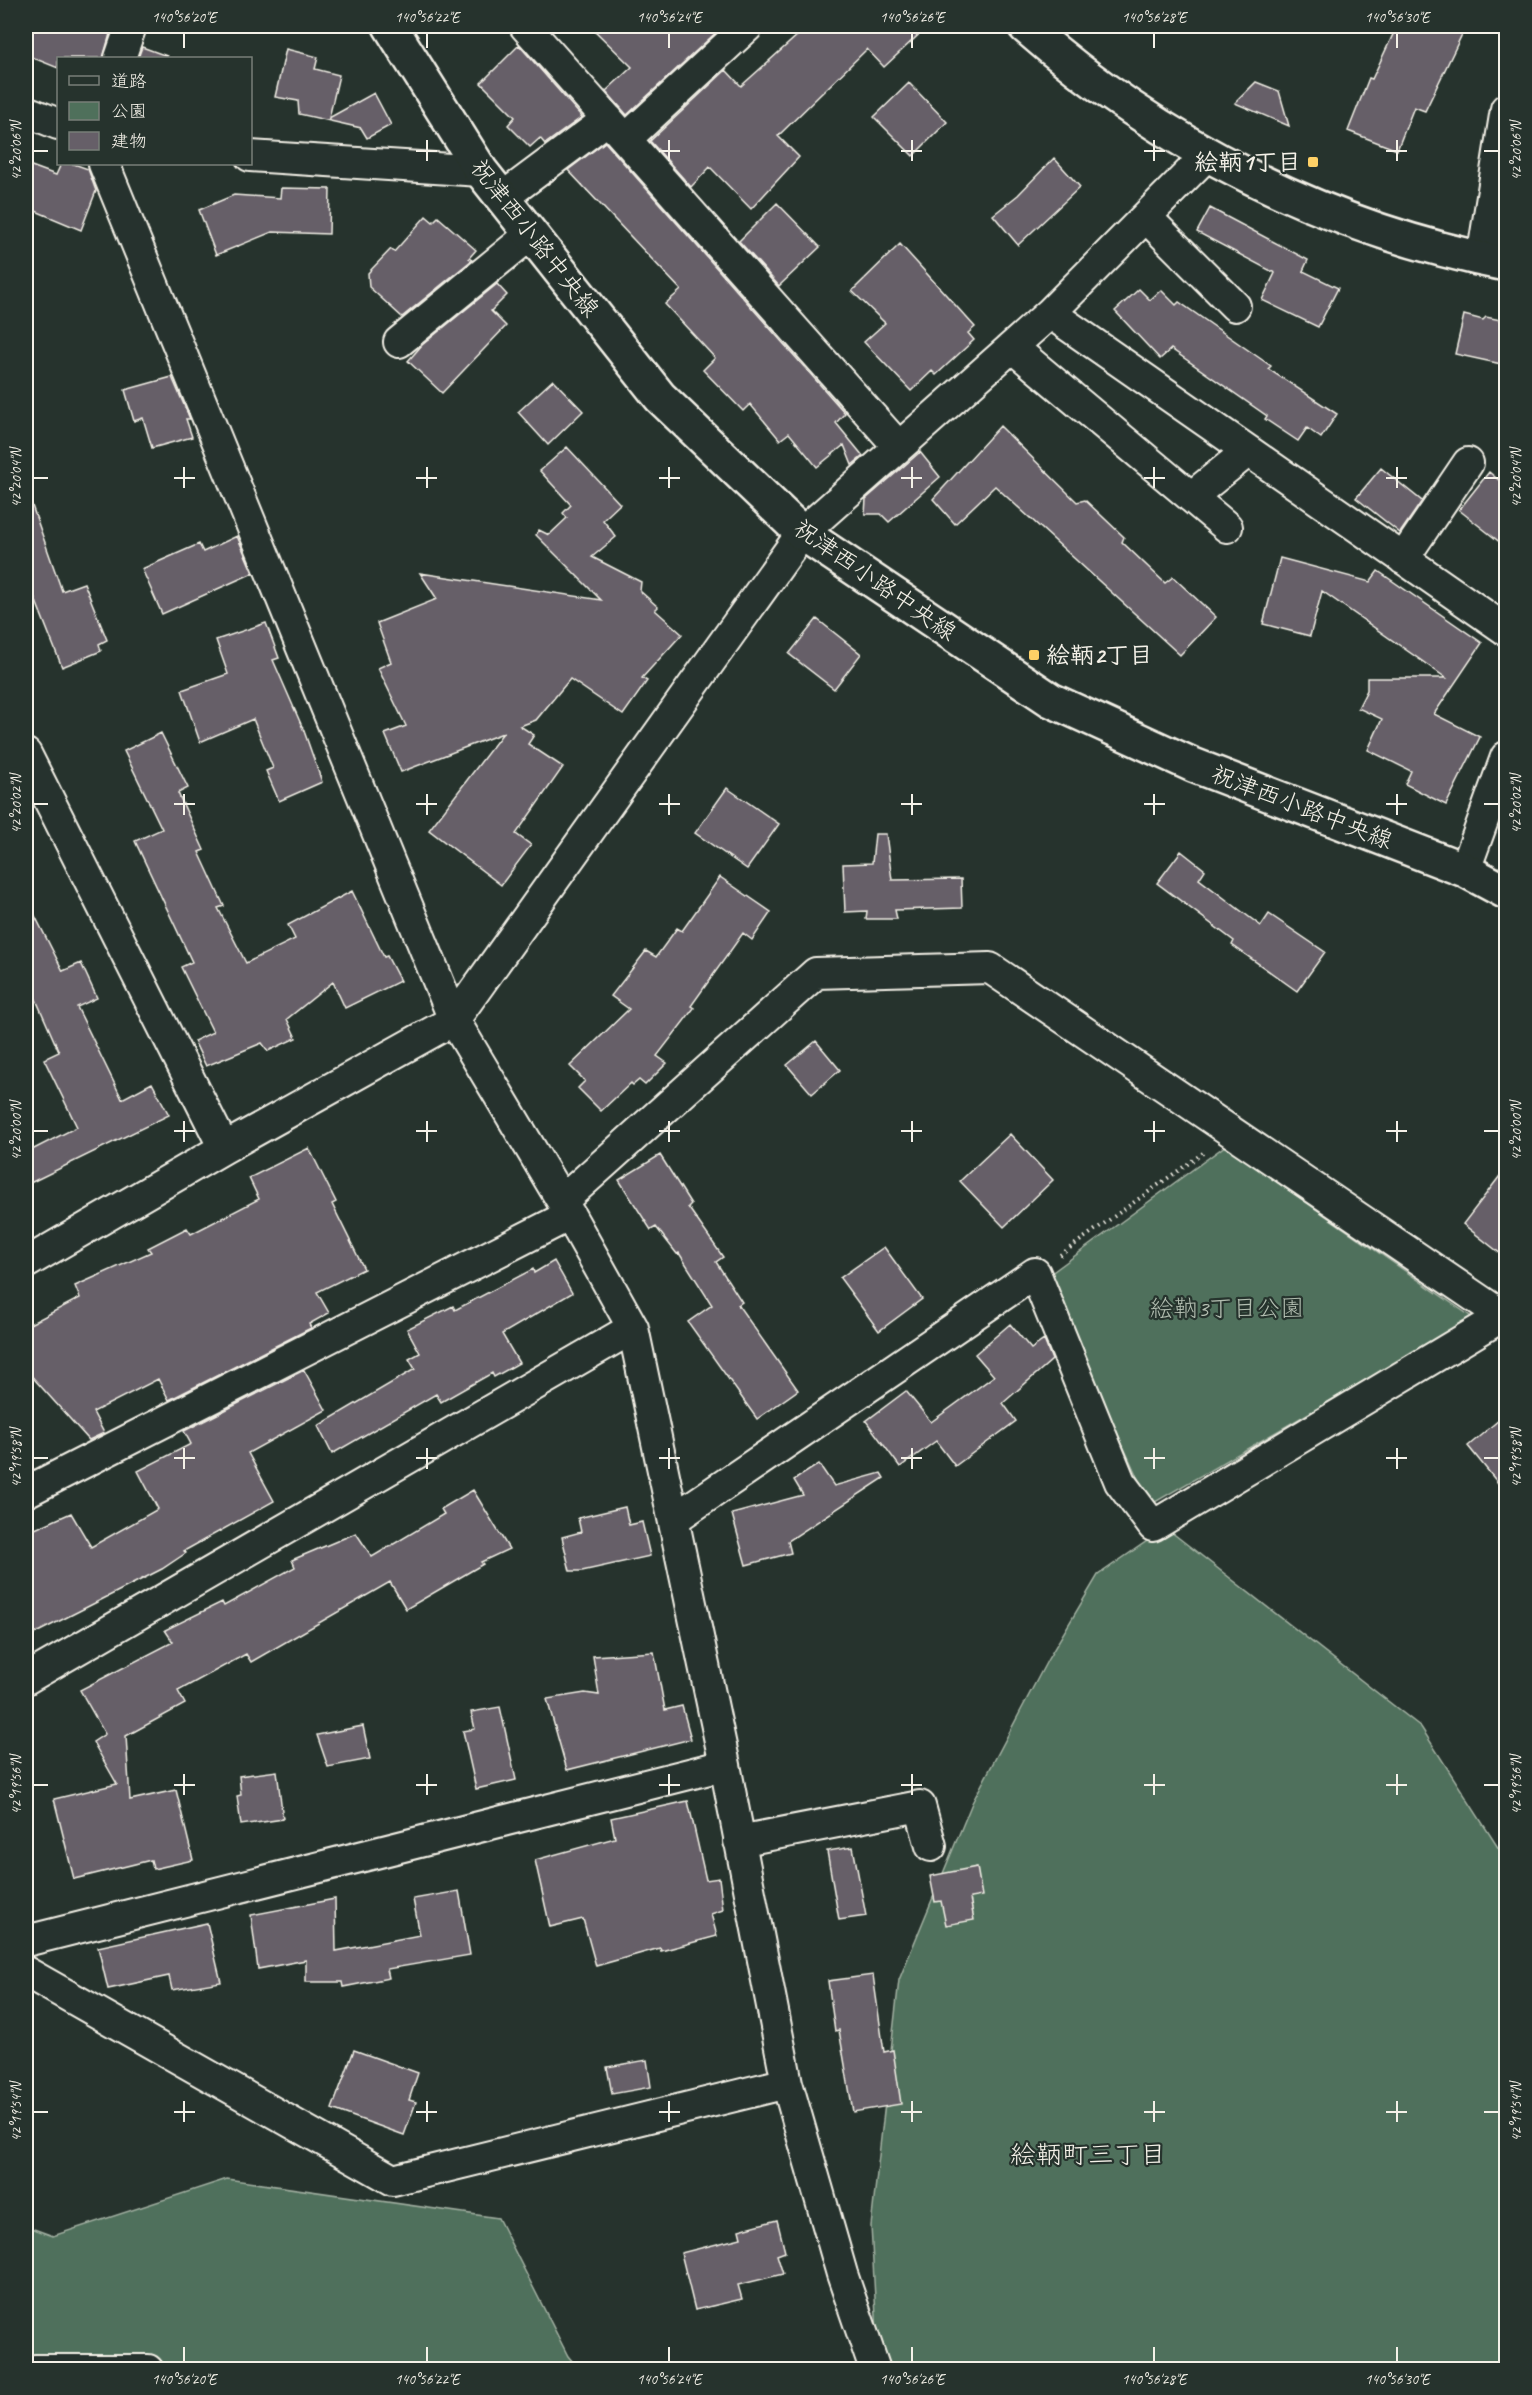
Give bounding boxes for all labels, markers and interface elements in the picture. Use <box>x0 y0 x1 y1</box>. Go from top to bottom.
text: 140°56'20"E <box>152 8 218 27</box>
text: 140°56'22"E <box>395 8 461 27</box>
text: 140°56'24"E <box>637 8 703 27</box>
text: 140°56'26"E <box>880 8 946 27</box>
text: 140°56'28"E <box>1122 8 1188 27</box>
text: 140°56'30"E <box>1365 8 1431 27</box>
legend <box>57 57 252 165</box>
text: 道路 <box>111 70 147 92</box>
text: 公園 <box>111 100 147 122</box>
text: 42°20'06"N <box>7 118 26 181</box>
text: 42°20'06"N <box>1507 118 1526 181</box>
text: 建物 <box>111 130 147 152</box>
place label: 絵鞆1丁目 <box>1194 147 1301 177</box>
street label: 祝津西小路中央線 <box>464 153 606 323</box>
marker: 絵鞆1丁目 <box>1306 155 1320 169</box>
text: 42°20'04"N <box>7 445 26 508</box>
text: 42°20'04"N <box>1507 445 1526 508</box>
street label: 祝津西小路中央線 <box>788 513 962 647</box>
place label: 絵鞆2丁目 <box>1046 640 1153 670</box>
marker: 絵鞆2丁目 <box>1027 648 1041 662</box>
street label: 祝津西小路中央線 <box>1207 759 1397 855</box>
text: 42°20'02"N <box>7 771 26 834</box>
text: 42°20'02"N <box>1507 771 1526 834</box>
text: 42°20'00"N <box>7 1098 26 1161</box>
text: 42°20'00"N <box>1507 1098 1526 1161</box>
park label: 絵靹3丁目公園 <box>1150 1293 1304 1323</box>
text: 42°19'58"N <box>7 1425 26 1488</box>
text: 42°19'58"N <box>1507 1425 1526 1488</box>
text: 42°19'56"N <box>7 1752 26 1815</box>
text: 42°19'56"N <box>1507 1752 1526 1815</box>
text: 42°19'54"N <box>7 2079 26 2142</box>
text: 42°19'54"N <box>1507 2079 1526 2142</box>
district label: 絵鞆町三丁目 <box>1010 2138 1166 2171</box>
text: 140°56'20"E <box>152 2370 218 2389</box>
text: 140°56'22"E <box>395 2370 461 2389</box>
text: 140°56'24"E <box>637 2370 703 2389</box>
text: 140°56'26"E <box>880 2370 946 2389</box>
text: 140°56'28"E <box>1122 2370 1188 2389</box>
text: 140°56'30"E <box>1365 2370 1431 2389</box>

